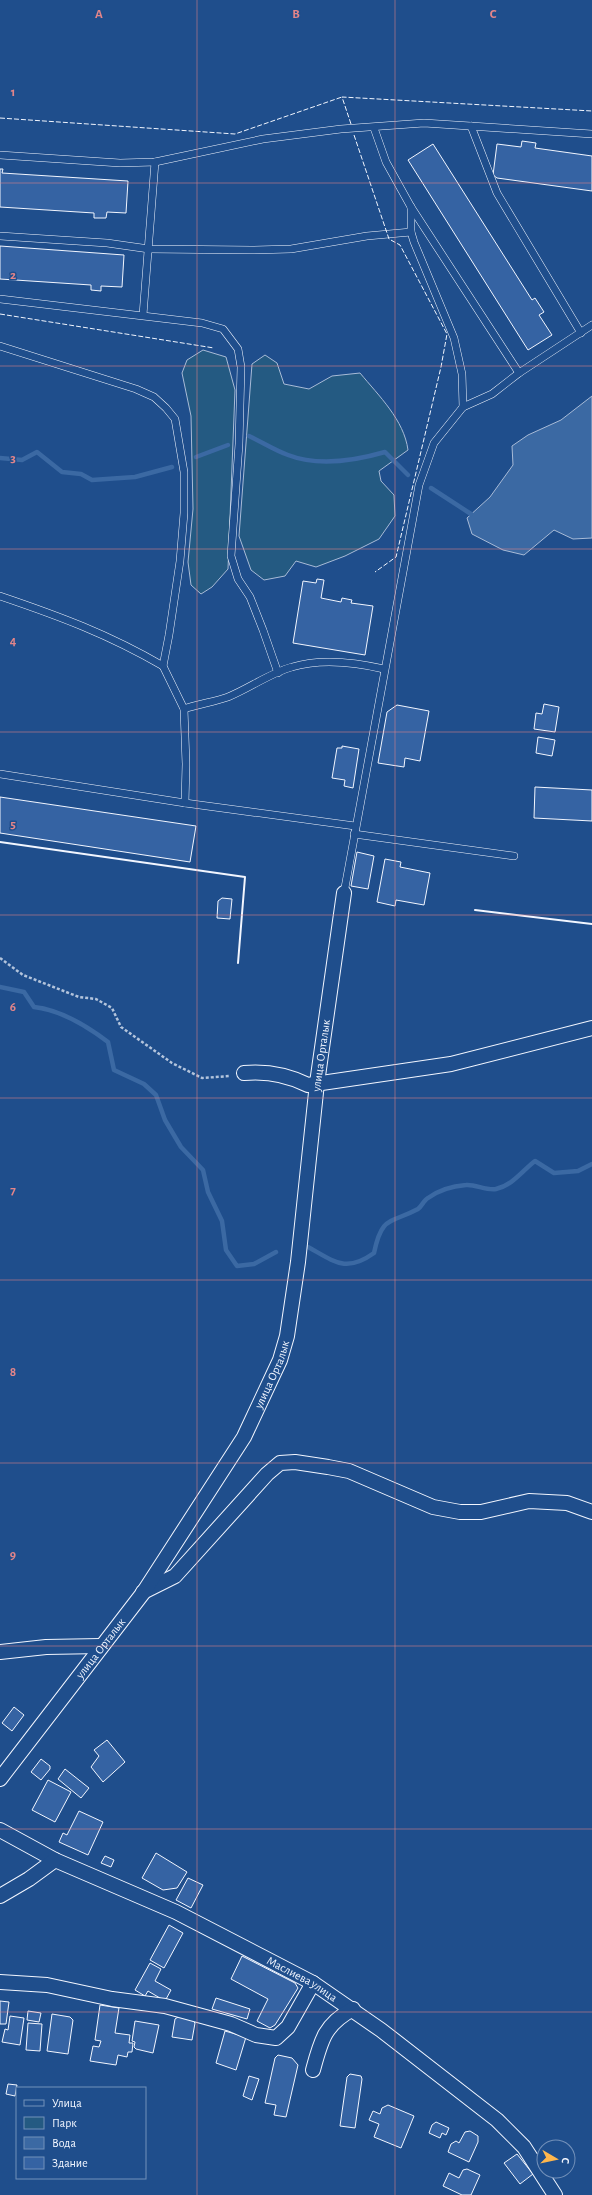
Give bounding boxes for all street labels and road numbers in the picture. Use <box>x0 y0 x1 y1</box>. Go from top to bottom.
street label: улица Орталык <box>310 1018 332 1093</box>
street label: улица Орталык <box>252 1339 291 1412</box>
street label: улица Орталык <box>73 1615 128 1682</box>
street label: Маслиева улица <box>265 1954 340 2004</box>

